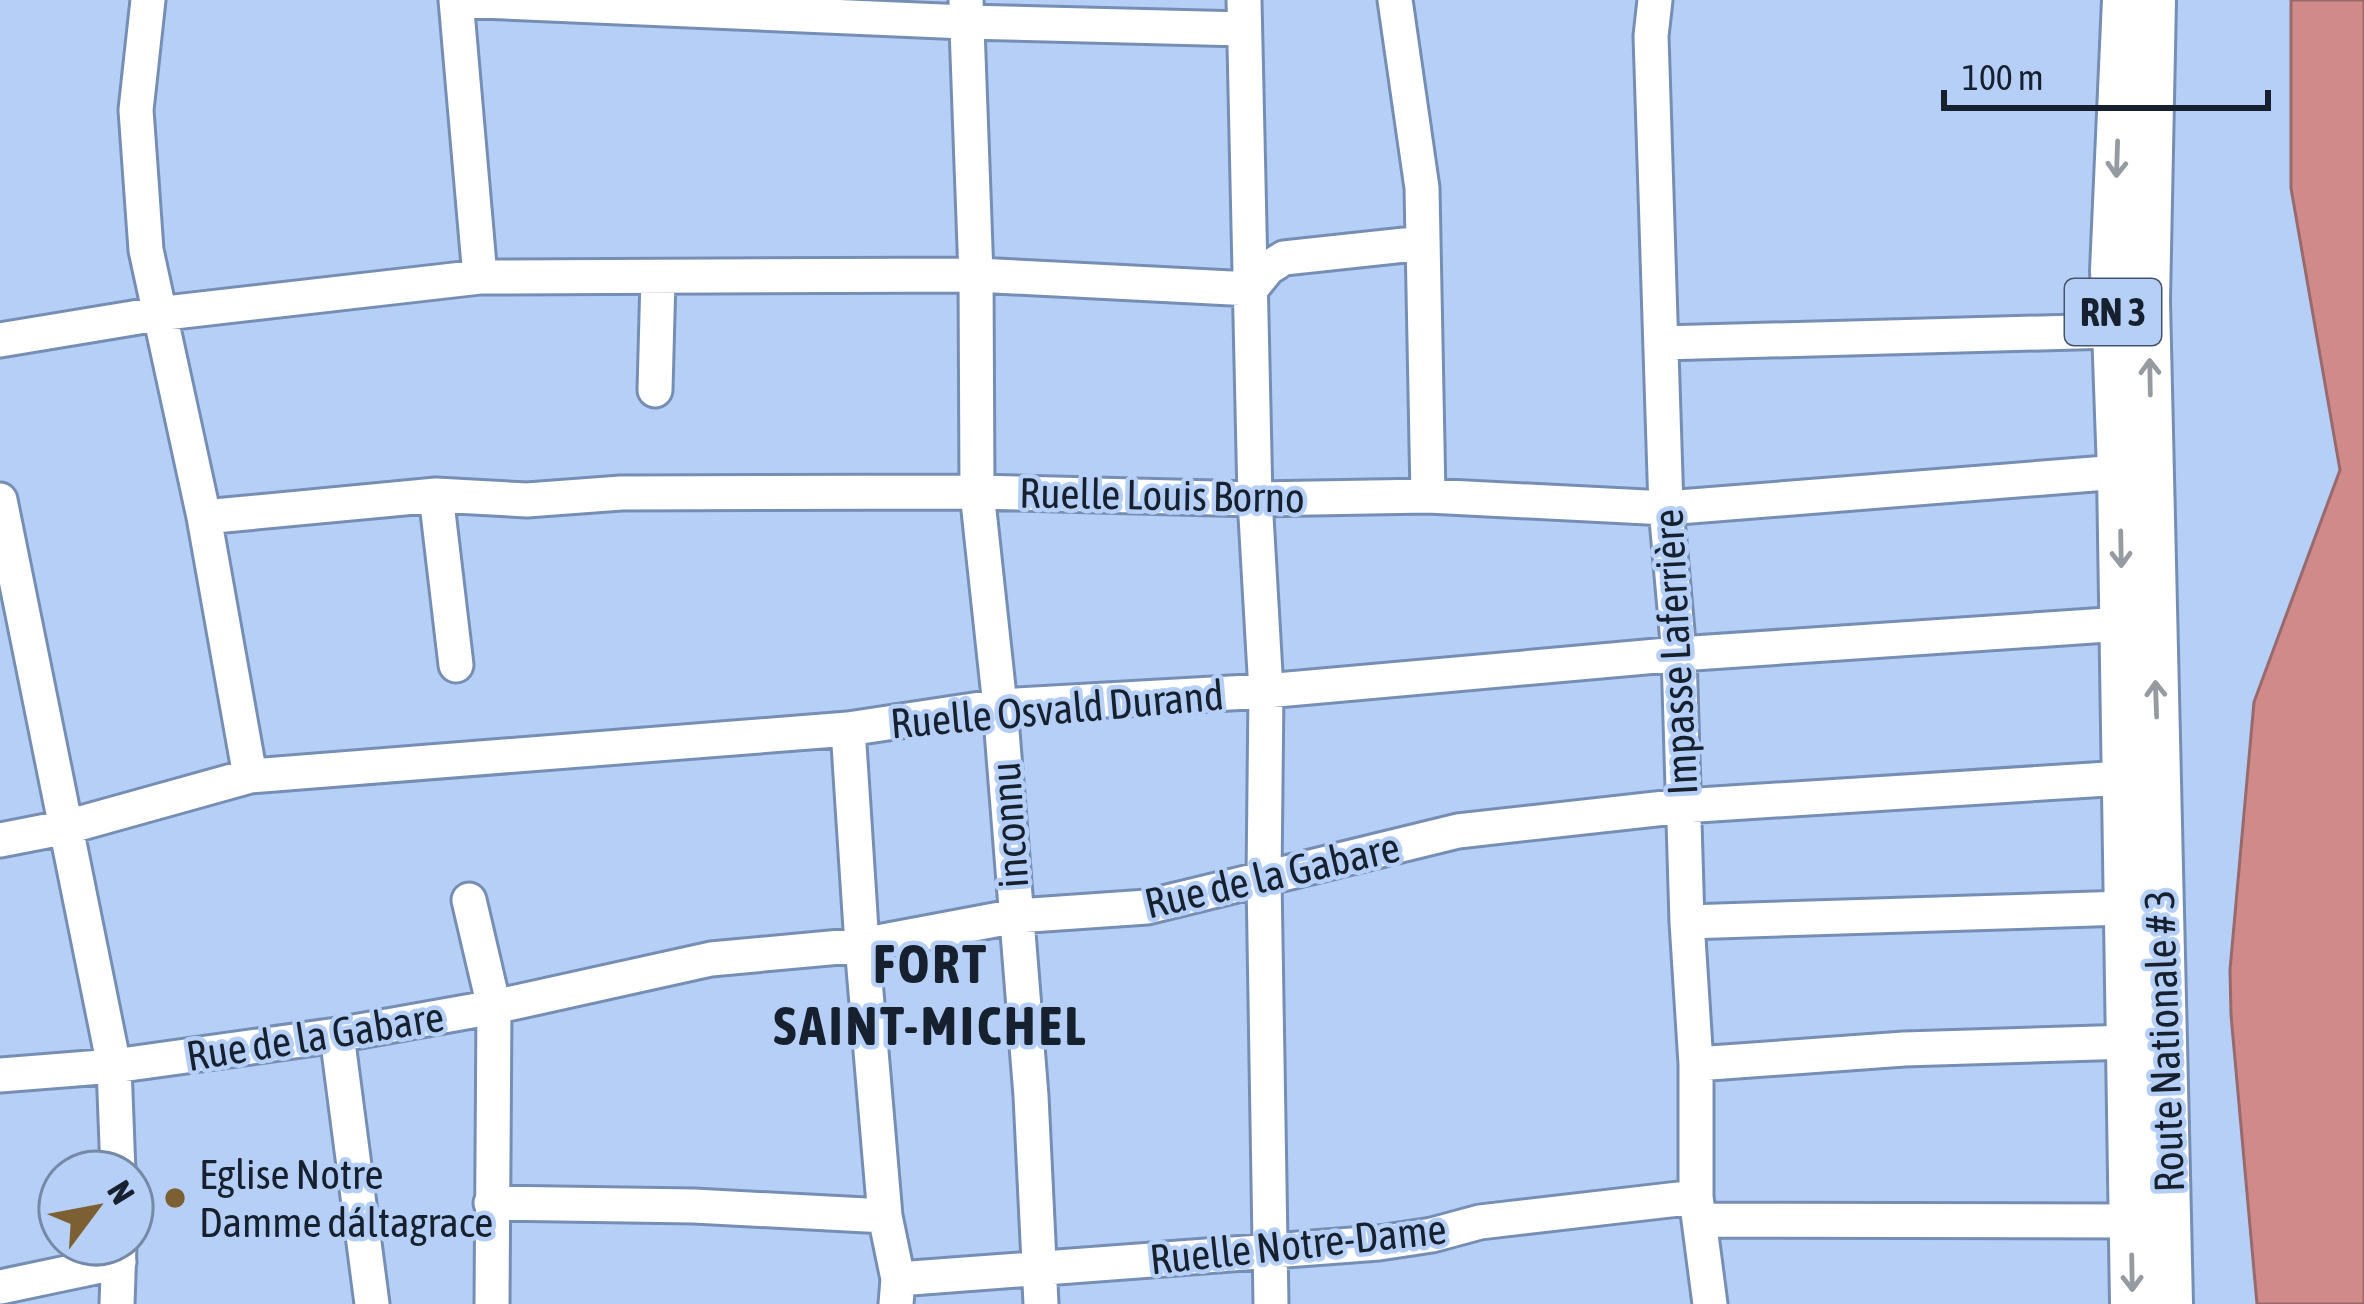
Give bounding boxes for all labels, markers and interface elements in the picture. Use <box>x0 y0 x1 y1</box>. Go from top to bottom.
scale bar <box>1944 36 2268 110</box>
text: 100 m <box>1962 56 2044 98</box>
one-way arrow <box>2105 139 2128 178</box>
road number: RN 3 <box>2065 279 2161 345</box>
one-way arrow <box>2138 358 2161 397</box>
street label: Ruelle Louis Borno <box>1019 469 1305 521</box>
street label: Impasse Laferrière <box>1644 508 1706 796</box>
one-way arrow <box>2109 529 2132 568</box>
street label: Ruelle Osvald Durand <box>888 671 1226 747</box>
one-way arrow <box>2144 680 2167 719</box>
street label: inconnu <box>981 760 1037 890</box>
street label: Rue de la Gabare <box>1140 822 1404 928</box>
street label: Route Nationale # 3 <box>2135 889 2193 1193</box>
district label: FORT SAINT-MICHEL <box>774 933 1088 1056</box>
street label: Rue de la Gabare <box>183 992 447 1080</box>
north arrow <box>36 1148 156 1268</box>
place label: Eglise Notre Damme dáltagrace <box>199 1150 493 1246</box>
text: N <box>100 1174 143 1210</box>
marker: Eglise Notre Damme dáltagrace <box>162 1185 188 1211</box>
street label: Ruelle Notre-Dame <box>1147 1205 1449 1283</box>
one-way arrow <box>2120 1253 2143 1292</box>

